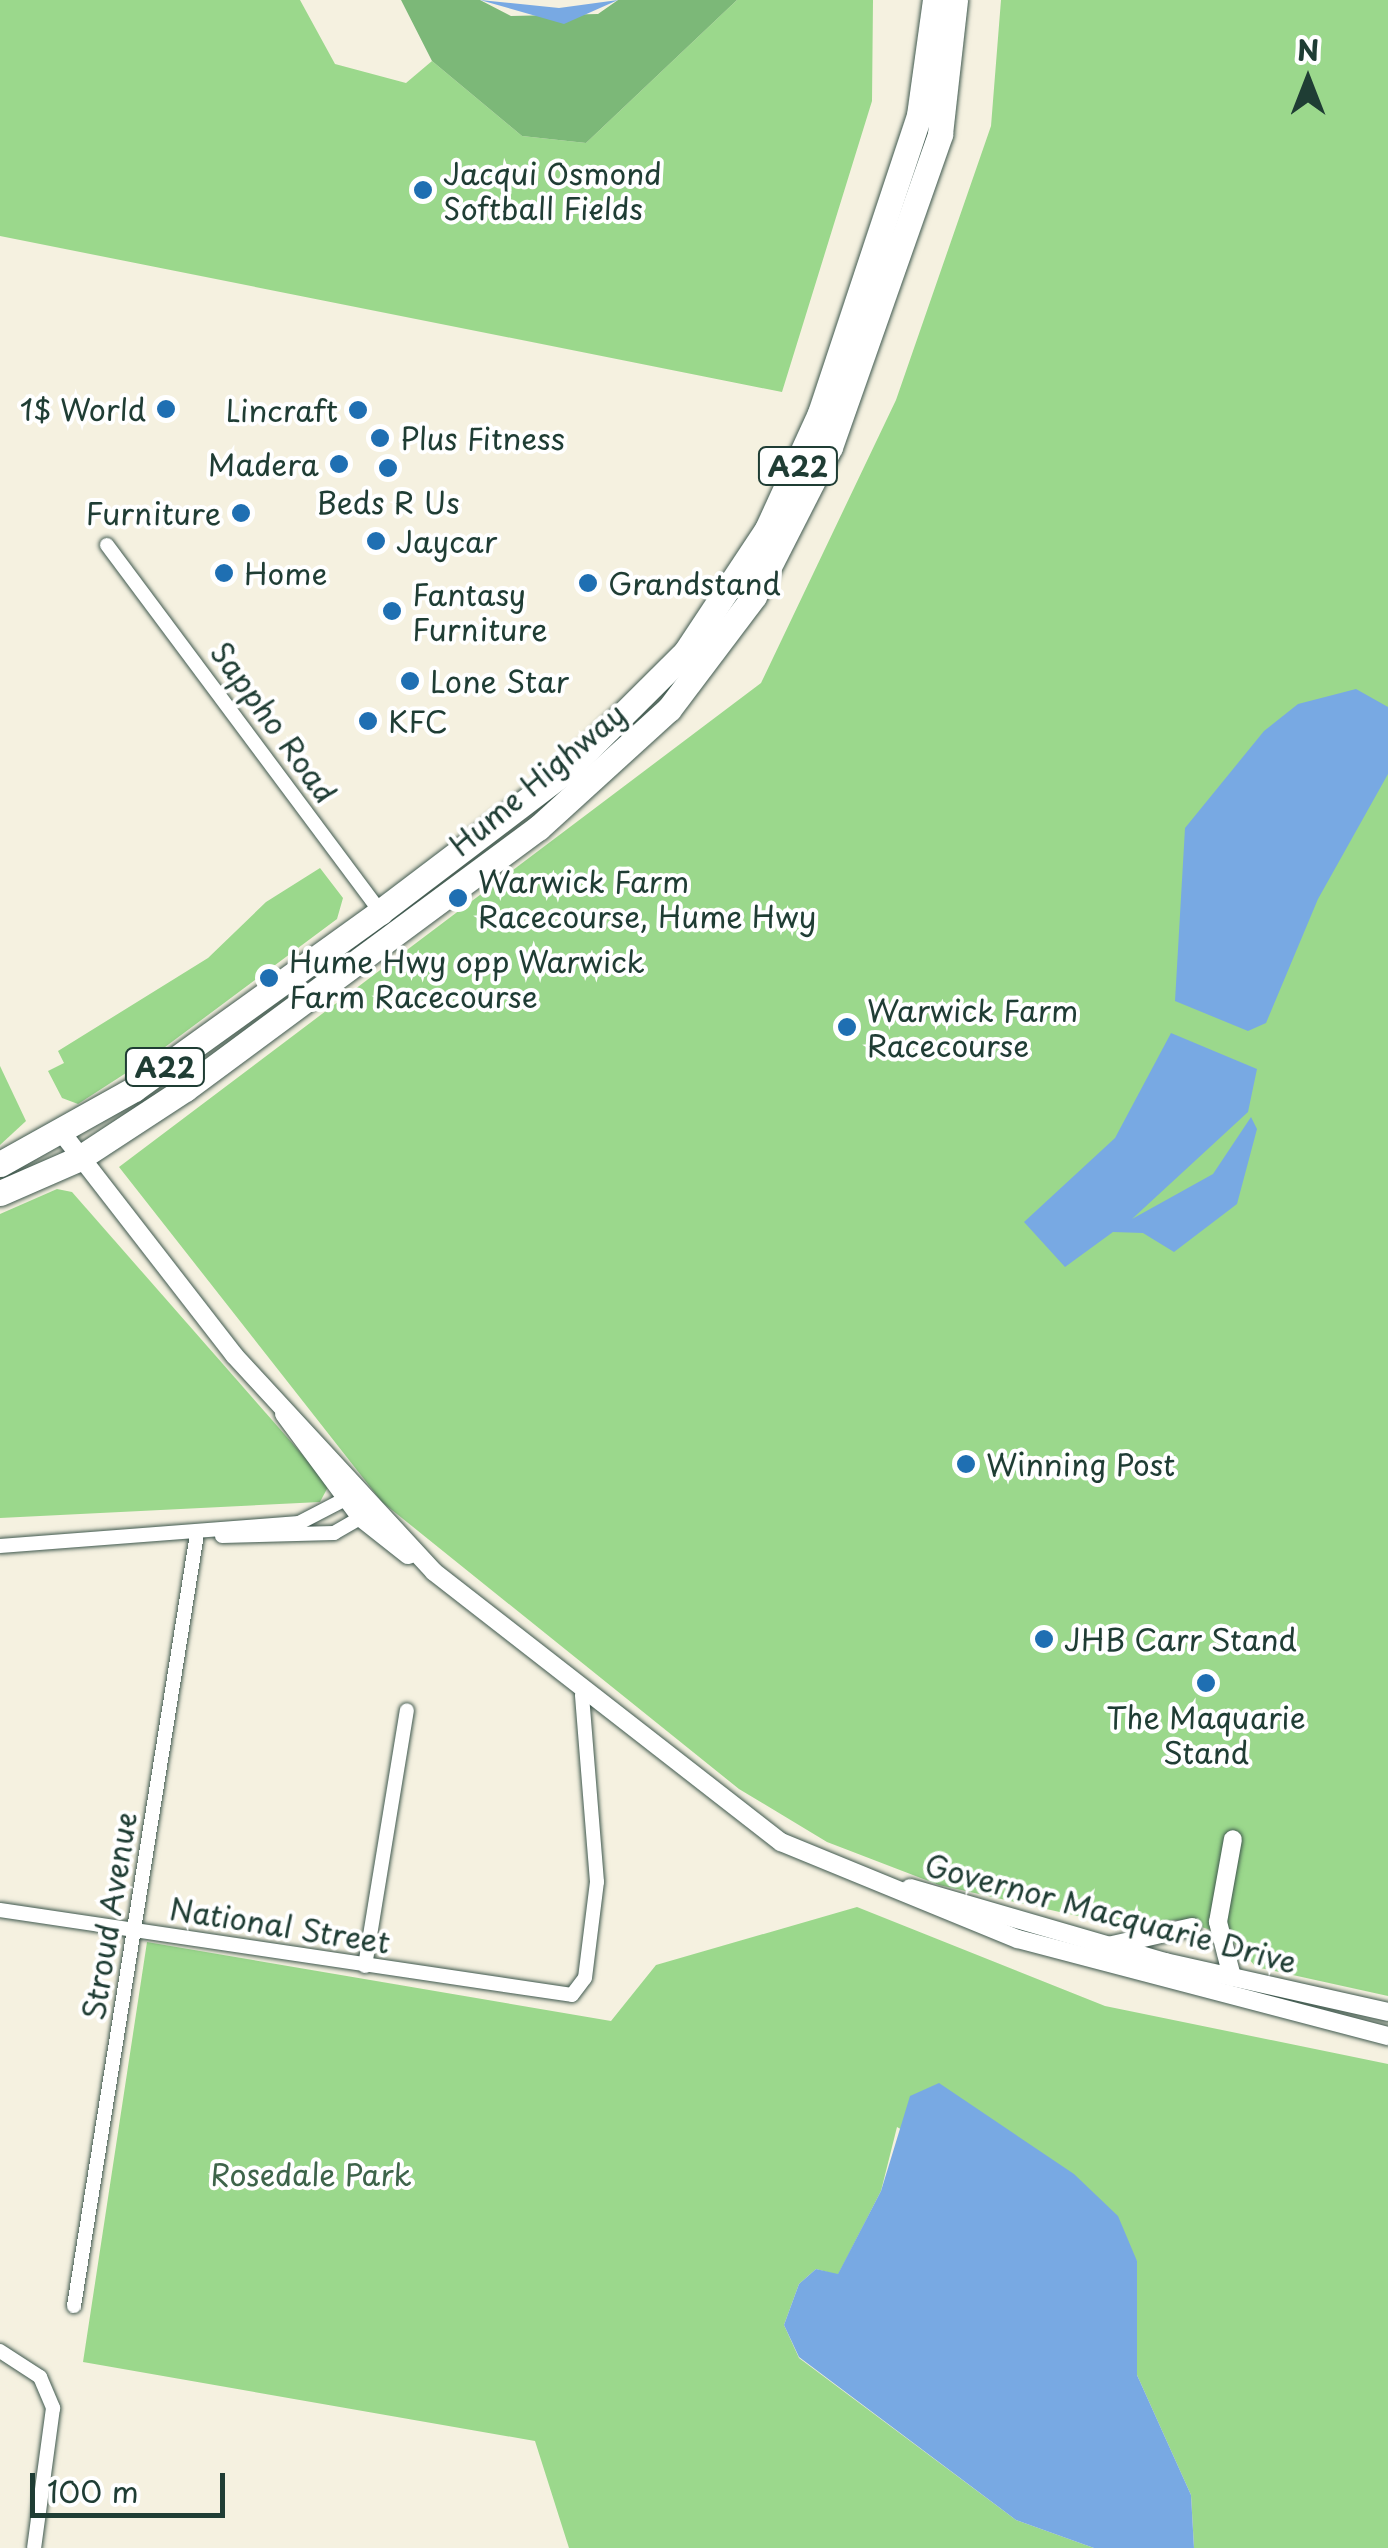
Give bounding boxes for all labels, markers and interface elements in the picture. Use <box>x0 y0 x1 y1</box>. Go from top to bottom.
text: N <box>1297 28 1319 71</box>
north arrow <box>1258 30 1358 130</box>
place label: Jacqui Osmond Softball Fields <box>443 155 662 226</box>
marker: Jacqui Osmond Softball Fields <box>412 179 434 201</box>
place label: 1$ World <box>19 391 146 427</box>
place label: Lincraft <box>225 392 338 428</box>
marker: 1$ World <box>155 398 177 420</box>
marker: Lincraft <box>347 399 369 421</box>
place label: Plus Fitness <box>400 420 565 456</box>
marker: Plus Fitness <box>369 427 391 449</box>
road number: A22 <box>756 443 840 489</box>
place label: Madera <box>208 446 319 482</box>
marker: Madera <box>328 453 350 475</box>
marker: Beds R Us <box>377 457 399 479</box>
place label: Beds R Us <box>315 484 461 520</box>
place label: Furniture <box>86 495 221 531</box>
marker: Furniture <box>230 502 252 524</box>
place label: Jaycar <box>396 523 497 559</box>
marker: Jaycar <box>365 530 387 552</box>
place label: Home <box>244 555 327 591</box>
marker: Home <box>213 562 235 584</box>
place label: Grandstand <box>608 565 781 601</box>
marker: Grandstand <box>577 572 599 594</box>
place label: Fantasy Furniture <box>412 576 547 646</box>
marker: Fantasy Furniture <box>381 600 403 622</box>
street label: Sappho Road <box>204 635 344 809</box>
place label: Lone Star <box>430 663 569 699</box>
marker: Lone Star <box>399 670 421 692</box>
street label: Hume Highway <box>441 695 633 863</box>
place label: KFC <box>388 703 448 739</box>
marker: KFC <box>357 710 379 732</box>
place label: Warwick Farm Racecourse, Hume Hwy <box>478 863 817 934</box>
marker: Warwick Farm Racecourse, Hume Hwy <box>447 887 469 909</box>
place label: Hume Hwy opp Warwick Farm Racecourse <box>289 943 648 1014</box>
marker: Hume Hwy opp Warwick Farm Racecourse <box>258 967 280 989</box>
place label: Warwick Farm Racecourse <box>867 992 1080 1062</box>
marker: Warwick Farm Racecourse <box>836 1016 858 1038</box>
road number: A22 <box>122 1044 208 1090</box>
place label: Winning Post <box>986 1446 1175 1482</box>
marker: Winning Post <box>955 1453 977 1475</box>
place label: JHB Carr Stand <box>1064 1621 1299 1657</box>
marker: JHB Carr Stand <box>1033 1628 1055 1650</box>
marker: The Maquarie Stand <box>1195 1672 1217 1694</box>
place label: The Maquarie Stand <box>1105 1699 1307 1770</box>
street label: Stroud Avenue <box>75 1810 143 2022</box>
street label: Governor Macquarie Drive <box>922 1846 1300 1980</box>
street label: National Street <box>167 1890 393 1960</box>
park label: Rosedale Park <box>210 2156 412 2192</box>
scale bar <box>35 2453 230 2515</box>
text: 100 m <box>47 2468 139 2513</box>

